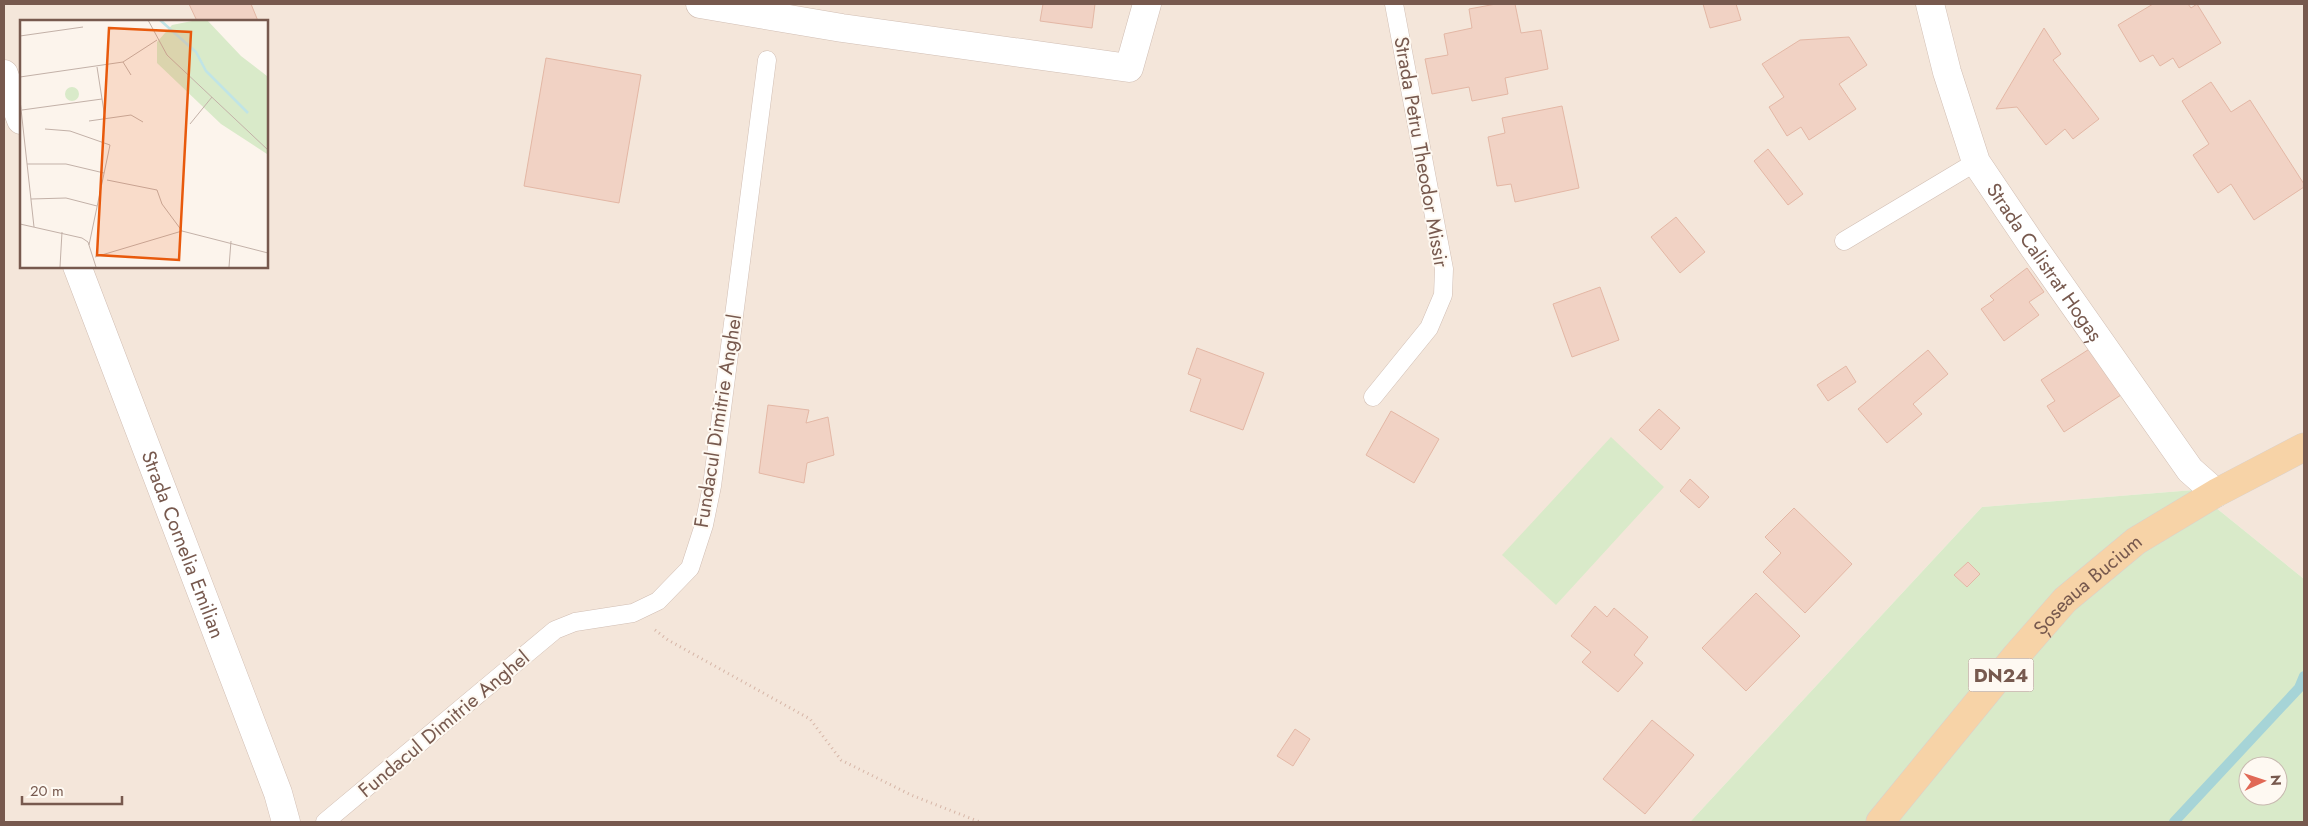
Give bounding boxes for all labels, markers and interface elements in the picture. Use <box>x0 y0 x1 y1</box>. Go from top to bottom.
inset map <box>20 20 268 268</box>
street label: Strada Petru Theodor Missir <box>1386 34 1456 270</box>
street label: Strada Calistrat Hogaș <box>1980 177 2110 347</box>
street label: Fundacul Dimitrie Anghel <box>687 312 749 530</box>
street label: Strada Cornelia Emilian <box>134 446 232 642</box>
street label: Șoseaua Bucium <box>2026 527 2148 641</box>
street label: Fundacul Dimitrie Anghel <box>352 644 536 804</box>
road number: DN24 <box>1968 658 2034 692</box>
north arrow <box>2238 756 2288 806</box>
scale bar <box>22 774 122 806</box>
text: N <box>2266 774 2286 786</box>
text: 20 m <box>30 780 64 802</box>

